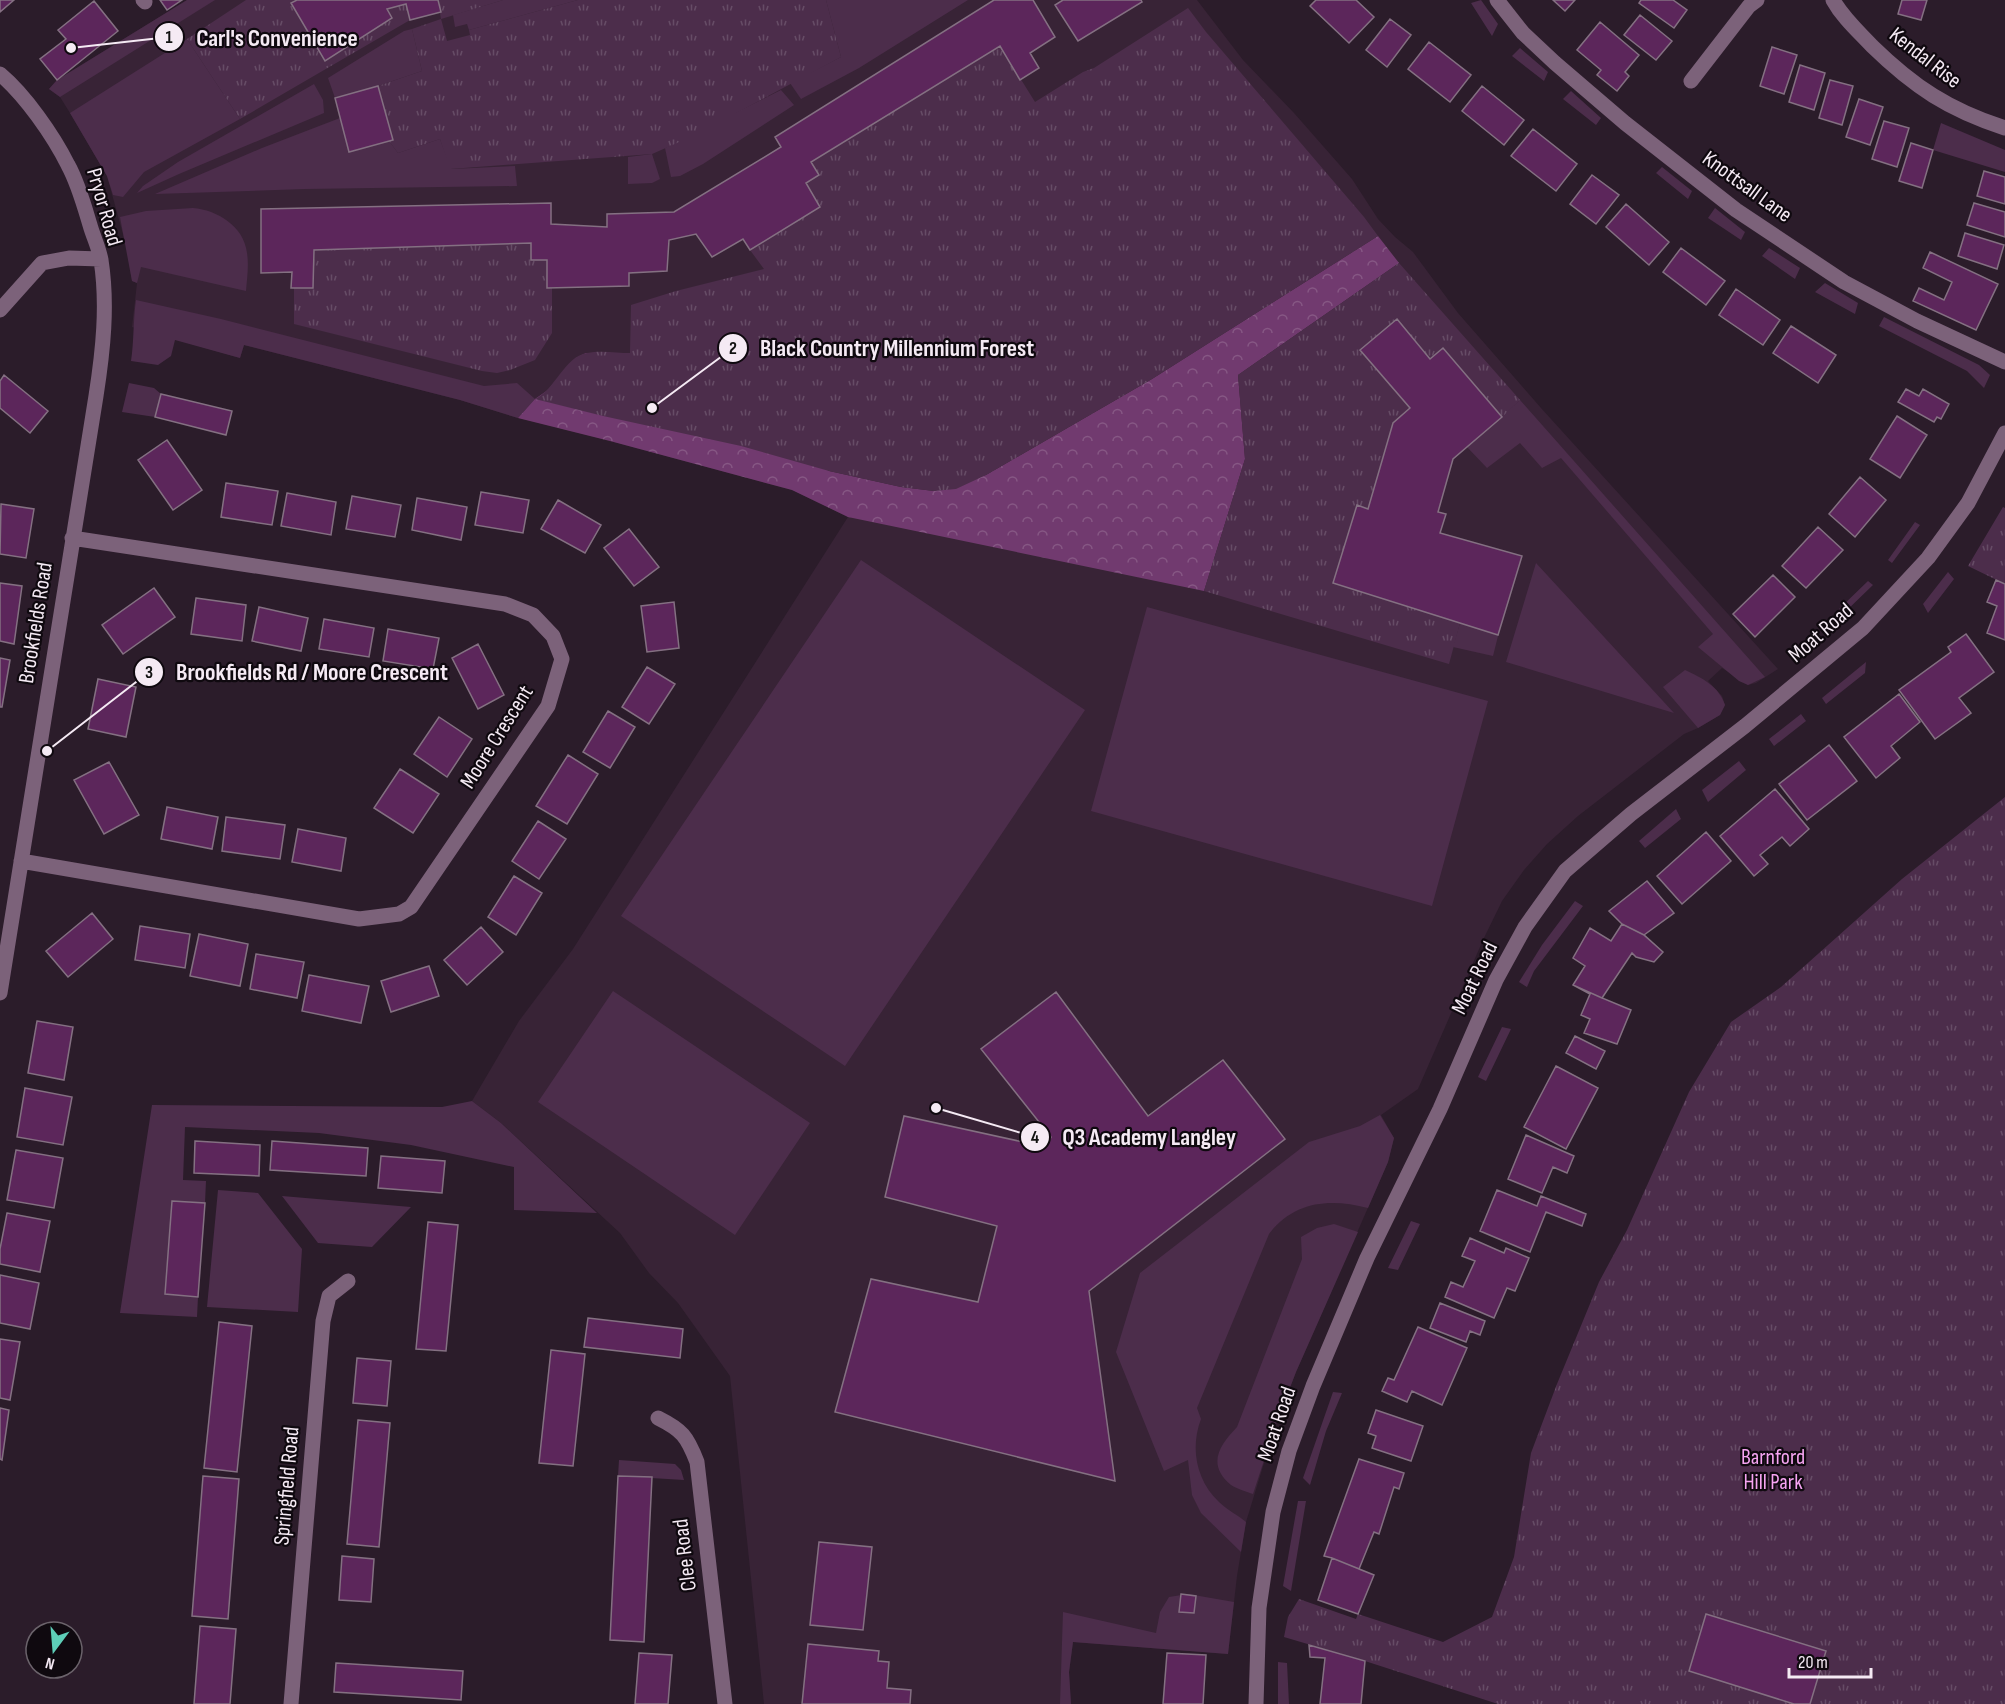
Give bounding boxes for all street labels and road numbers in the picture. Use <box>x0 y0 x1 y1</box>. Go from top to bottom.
street label: Kendal Rise <box>1884 21 1966 95</box>
street label: Knottsall Lane <box>1697 145 1797 229</box>
street label: Pryor Road <box>80 165 128 249</box>
street label: Brookfields Road <box>13 561 59 685</box>
street label: Moat Road <box>1783 597 1859 669</box>
street label: Moore Crescent <box>455 680 540 794</box>
street label: Moat Road <box>1446 937 1504 1019</box>
street label: Moat Road <box>1252 1383 1302 1465</box>
street label: Springfield Road <box>268 1426 306 1546</box>
street label: Clee Road <box>667 1517 703 1593</box>

